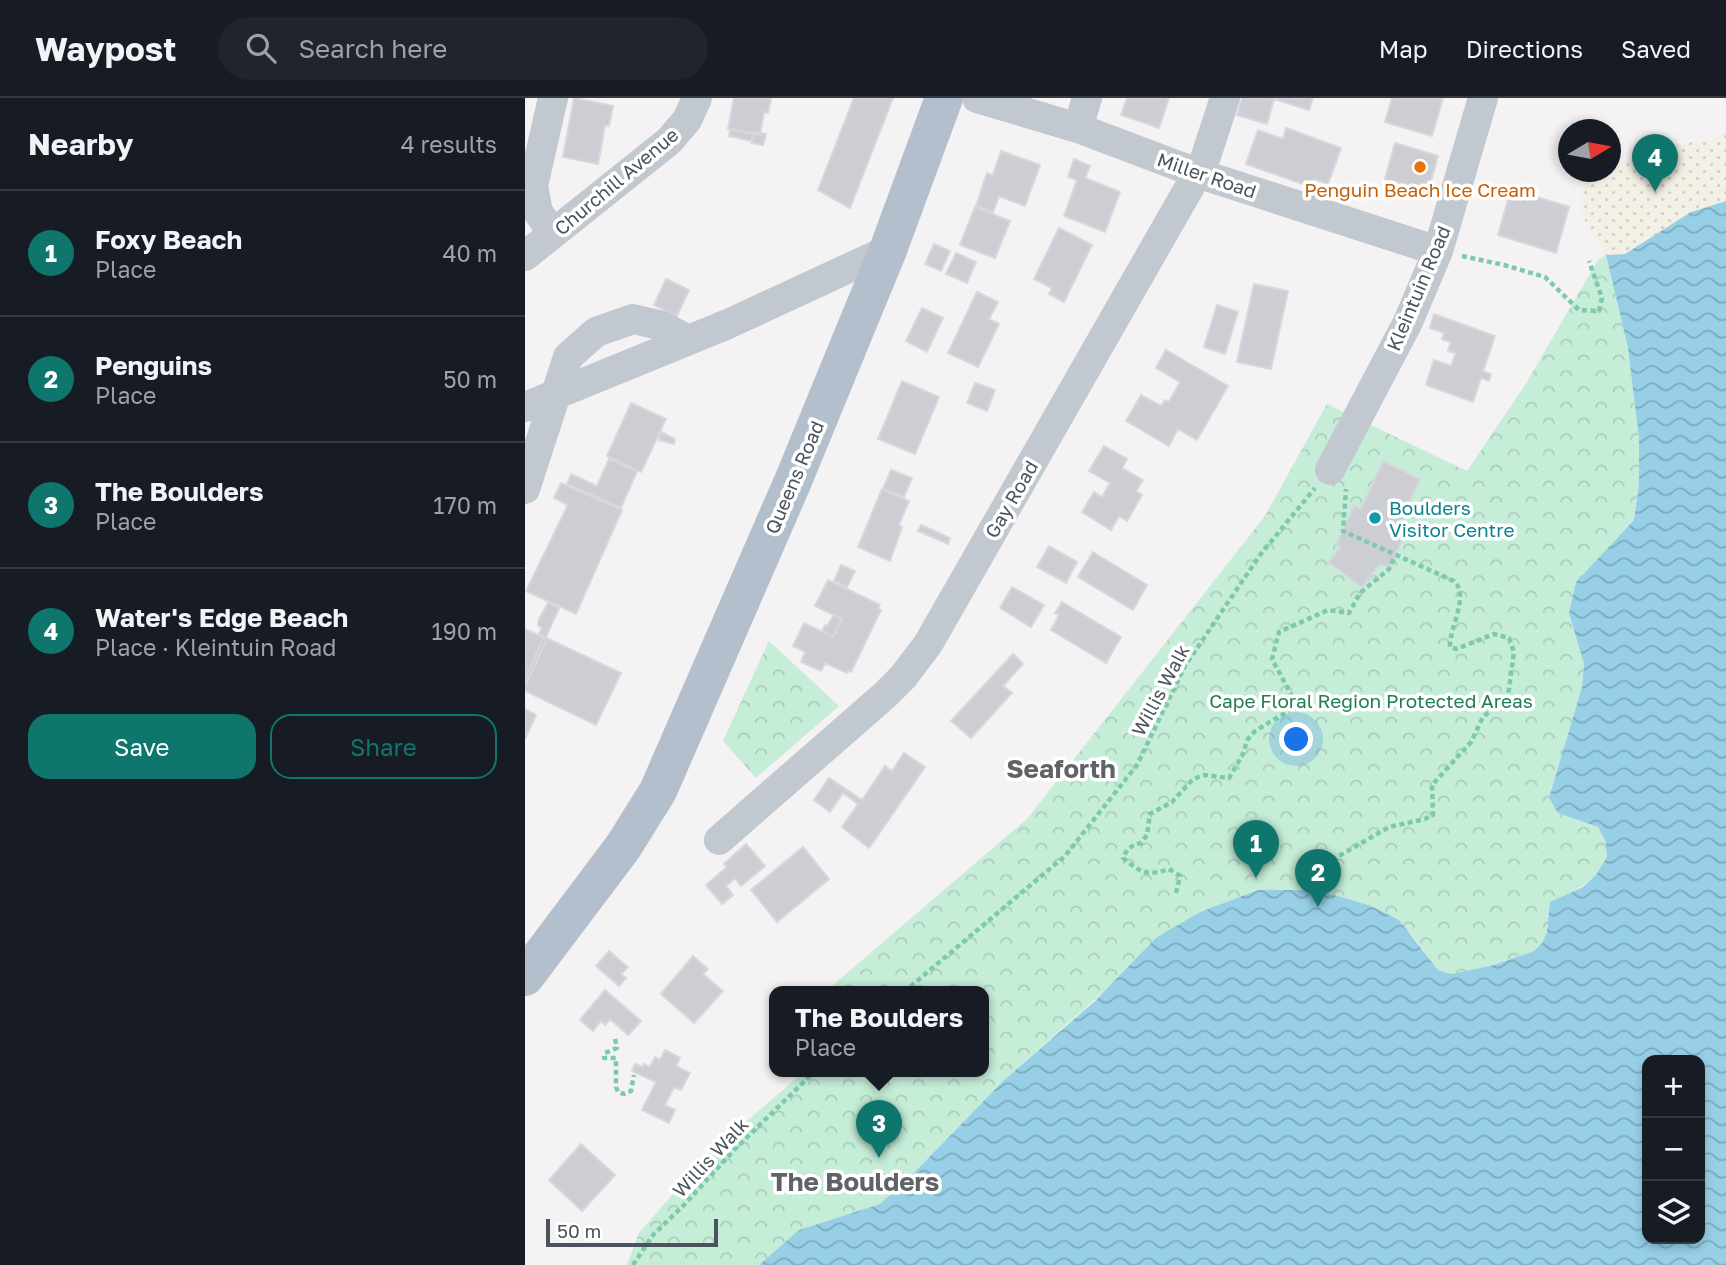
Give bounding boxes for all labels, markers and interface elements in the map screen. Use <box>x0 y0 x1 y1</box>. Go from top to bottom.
search box <box>218 17 708 80</box>
text: Waypost <box>35 29 176 68</box>
icon: search <box>242 29 280 67</box>
text: Search here <box>298 33 447 64</box>
text: Map <box>1379 34 1428 63</box>
text: Directions <box>1466 34 1583 63</box>
text: Saved <box>1621 34 1691 63</box>
north arrow <box>1558 119 1621 182</box>
street label: Churchill Avenue <box>549 123 683 239</box>
text: Nearby <box>28 126 133 162</box>
text: 4 results <box>401 130 497 158</box>
pin: 4 <box>1632 134 1678 192</box>
street label: Miller Road <box>1154 147 1260 203</box>
marker: Penguin Beach Ice Cream <box>1412 159 1428 175</box>
place label: Penguin Beach Ice Cream <box>1304 178 1536 201</box>
street label: Kleintuin Road <box>1381 222 1455 354</box>
text: Foxy Beach <box>95 224 242 255</box>
text: 1 <box>45 239 57 267</box>
text: 40 m <box>443 239 497 267</box>
text: Place <box>95 255 156 283</box>
text: Penguins <box>95 350 212 381</box>
text: 2 <box>44 365 58 393</box>
text: 50 m <box>443 365 497 393</box>
text: Place <box>95 381 156 409</box>
street label: Queens Road <box>760 417 828 537</box>
street label: Gay Road <box>980 456 1042 542</box>
text: The Boulders <box>95 476 263 507</box>
text: 3 <box>44 491 58 519</box>
text: 170 m <box>433 491 497 519</box>
place label: Boulders Visitor Centre <box>1389 496 1514 541</box>
text: Place <box>95 507 156 535</box>
marker: Boulders Visitor Centre <box>1367 510 1383 526</box>
text: Water's Edge Beach <box>95 602 348 633</box>
text: 4 <box>44 617 58 645</box>
text: 190 m <box>432 617 497 645</box>
text: Place · Kleintuin Road <box>95 633 336 661</box>
street label: Willis Walk <box>1126 640 1194 740</box>
park label: Cape Floral Region Protected Areas <box>1209 689 1533 712</box>
button: Save <box>28 714 256 779</box>
button: Share <box>270 714 497 779</box>
your location <box>1279 722 1313 756</box>
district label: Seaforth <box>1006 753 1116 784</box>
pin: 1 <box>1233 820 1279 878</box>
pin: 2 <box>1295 849 1341 907</box>
popup <box>769 986 989 1077</box>
text: The Boulders <box>795 1002 963 1033</box>
text: Place <box>795 1033 856 1061</box>
map controls <box>1642 1055 1705 1244</box>
button: + <box>1642 1055 1705 1118</box>
pin: 3 <box>856 1100 902 1158</box>
street label: Willis Walk <box>667 1112 753 1202</box>
button: − <box>1642 1118 1705 1181</box>
district label: The Boulders <box>771 1166 939 1197</box>
button: layers <box>1642 1181 1705 1244</box>
scale bar <box>546 1216 717 1248</box>
text: 50 m <box>557 1219 601 1242</box>

